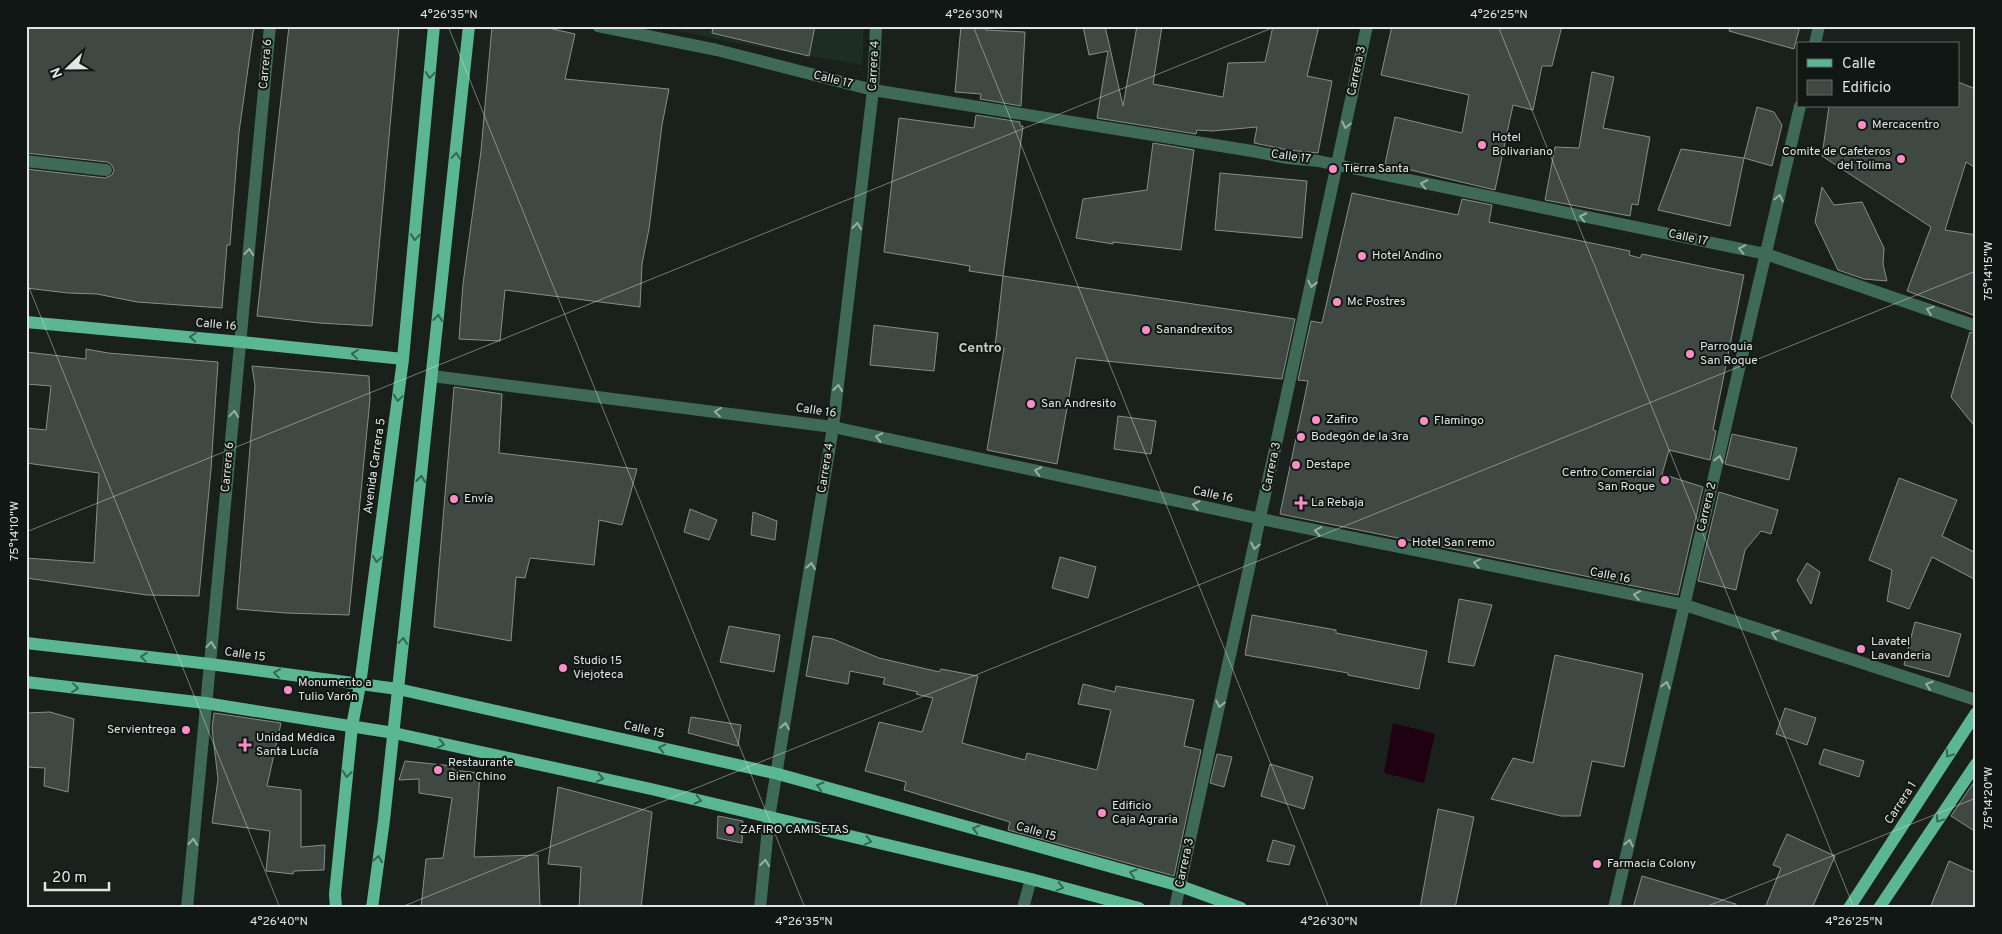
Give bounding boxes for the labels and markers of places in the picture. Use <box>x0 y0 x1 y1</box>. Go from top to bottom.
place label: Mercacentro <box>1872 117 1940 133</box>
marker: Mercacentro <box>1856 119 1868 131</box>
place label: Hotel Bolivariano <box>1492 130 1553 160</box>
marker: Hotel Bolivariano <box>1476 139 1488 151</box>
place label: Comite de Cafeteros del Tolima <box>1782 144 1891 174</box>
marker: Comite de Cafeteros del Tolima <box>1895 153 1907 165</box>
place label: Tierra Santa <box>1343 161 1409 177</box>
marker: Tierra Santa <box>1327 163 1339 175</box>
place label: Hotel Andino <box>1372 248 1442 264</box>
marker: Hotel Andino <box>1356 250 1368 262</box>
place label: Mc Postres <box>1347 294 1406 310</box>
marker: Mc Postres <box>1331 296 1343 308</box>
place label: Sanandrexitos <box>1156 322 1233 338</box>
marker: Sanandrexitos <box>1140 324 1152 336</box>
place label: Parroquia San Roque <box>1700 339 1758 369</box>
marker: Parroquia San Roque <box>1684 348 1696 360</box>
place label: San Andresito <box>1041 396 1116 412</box>
marker: San Andresito <box>1025 398 1037 410</box>
place label: Zafiro <box>1326 412 1359 428</box>
place label: Flamingo <box>1434 413 1484 429</box>
marker: Zafiro <box>1310 414 1322 426</box>
marker: Flamingo <box>1418 415 1430 427</box>
place label: Bodegón de la 3ra <box>1311 429 1409 445</box>
marker: Bodegón de la 3ra <box>1295 431 1307 443</box>
place label: Destape <box>1306 457 1350 473</box>
marker: Destape <box>1290 459 1302 471</box>
place label: Centro Comercial San Roque <box>1562 465 1655 495</box>
marker: Centro Comercial San Roque <box>1659 474 1671 486</box>
place label: Envía <box>464 491 493 507</box>
marker: Envía <box>448 493 460 505</box>
place label: La Rebaja <box>1311 495 1364 511</box>
marker: La Rebaja <box>1295 497 1307 509</box>
place label: Hotel San remo <box>1412 535 1495 551</box>
marker: Hotel San remo <box>1396 537 1408 549</box>
place label: Lavatel Lavanderia <box>1871 634 1931 664</box>
marker: Lavatel Lavanderia <box>1855 643 1867 655</box>
place label: Studio 15 Viejoteca <box>573 653 623 683</box>
marker: Studio 15 Viejoteca <box>557 662 569 674</box>
place label: Monumento a Tulio Varón <box>298 675 372 705</box>
marker: Monumento a Tulio Varón <box>282 684 294 696</box>
place label: Servientrega <box>107 722 176 738</box>
marker: Servientrega <box>180 724 192 736</box>
place label: Unidad Médica Santa Lucía <box>256 730 335 760</box>
marker: Unidad Médica Santa Lucía <box>238 738 252 752</box>
place label: Restaurante Bien Chino <box>448 755 513 785</box>
marker: Restaurante Bien Chino <box>432 764 444 776</box>
place label: Edificio Caja Agraria <box>1112 798 1178 828</box>
marker: Edificio Caja Agraria <box>1096 807 1108 819</box>
place label: ZAFIRO CAMISETAS <box>740 822 849 838</box>
marker: ZAFIRO CAMISETAS <box>724 824 736 836</box>
place label: Farmacia Colony <box>1607 856 1696 872</box>
marker: Farmacia Colony <box>1591 858 1603 870</box>

